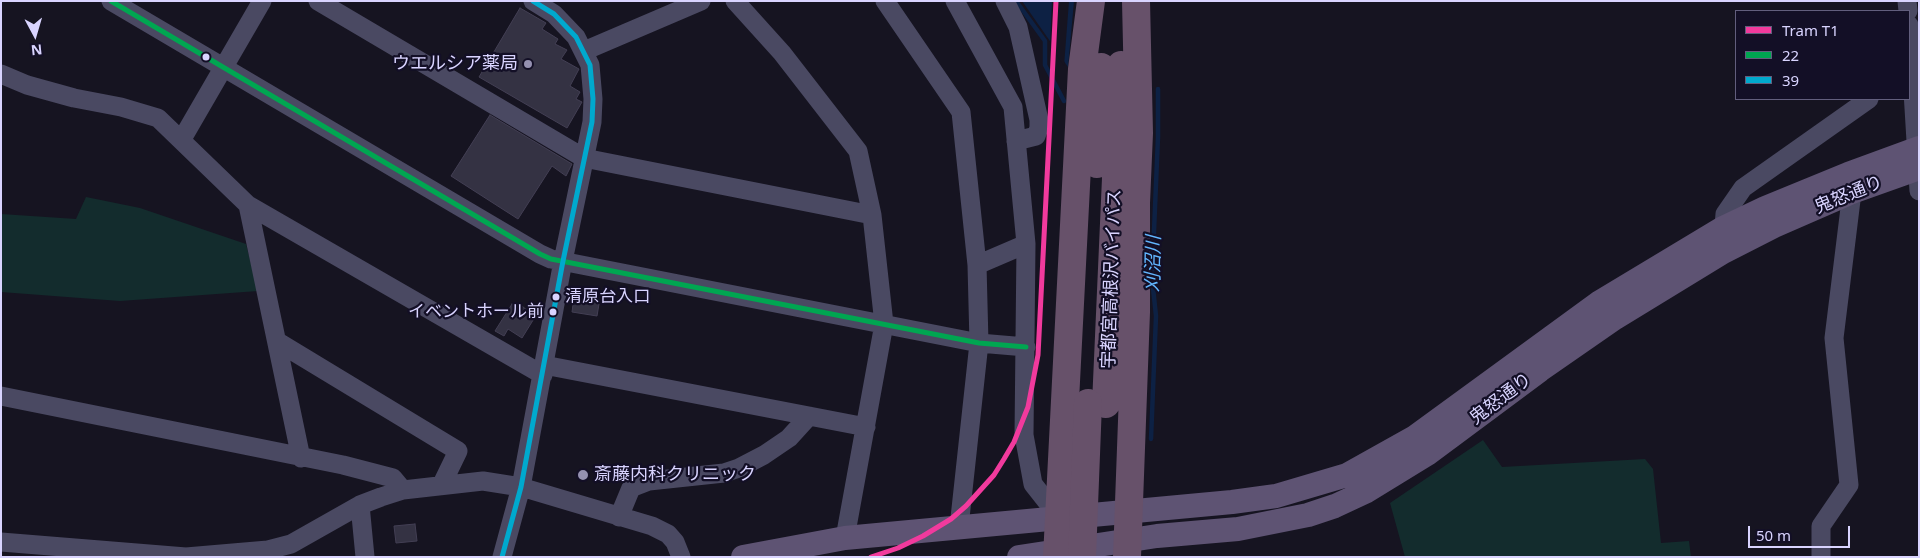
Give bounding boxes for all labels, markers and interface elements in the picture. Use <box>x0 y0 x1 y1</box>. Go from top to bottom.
north arrow <box>10 10 60 60</box>
legend <box>1735 10 1910 100</box>
text: Tram T1 <box>1782 20 1839 40</box>
text: N <box>30 40 43 60</box>
text: 22 <box>1782 45 1799 65</box>
unlabelled marker <box>201 52 211 62</box>
place label: ウエルシア薬局 <box>392 53 518 75</box>
marker: ウエルシア薬局 <box>522 58 534 70</box>
text: 39 <box>1782 70 1799 90</box>
street label: 鬼怒通り <box>1812 172 1886 218</box>
street label: 宇都宮高根沢バイパス <box>1098 189 1126 369</box>
water label: 刈沼川 <box>1142 235 1166 293</box>
place label: 清原台入口 <box>565 287 650 307</box>
marker: 清原台入口 <box>551 292 561 302</box>
place label: イベントホール前 <box>408 302 544 322</box>
marker: イベントホール前 <box>548 307 558 317</box>
street label: 鬼怒通り <box>1466 369 1536 429</box>
place label: 斎藤内科クリニック <box>594 464 756 486</box>
marker: 斎藤内科クリニック <box>576 468 590 482</box>
scale bar <box>1750 516 1852 548</box>
text: 50 m <box>1756 525 1791 545</box>

